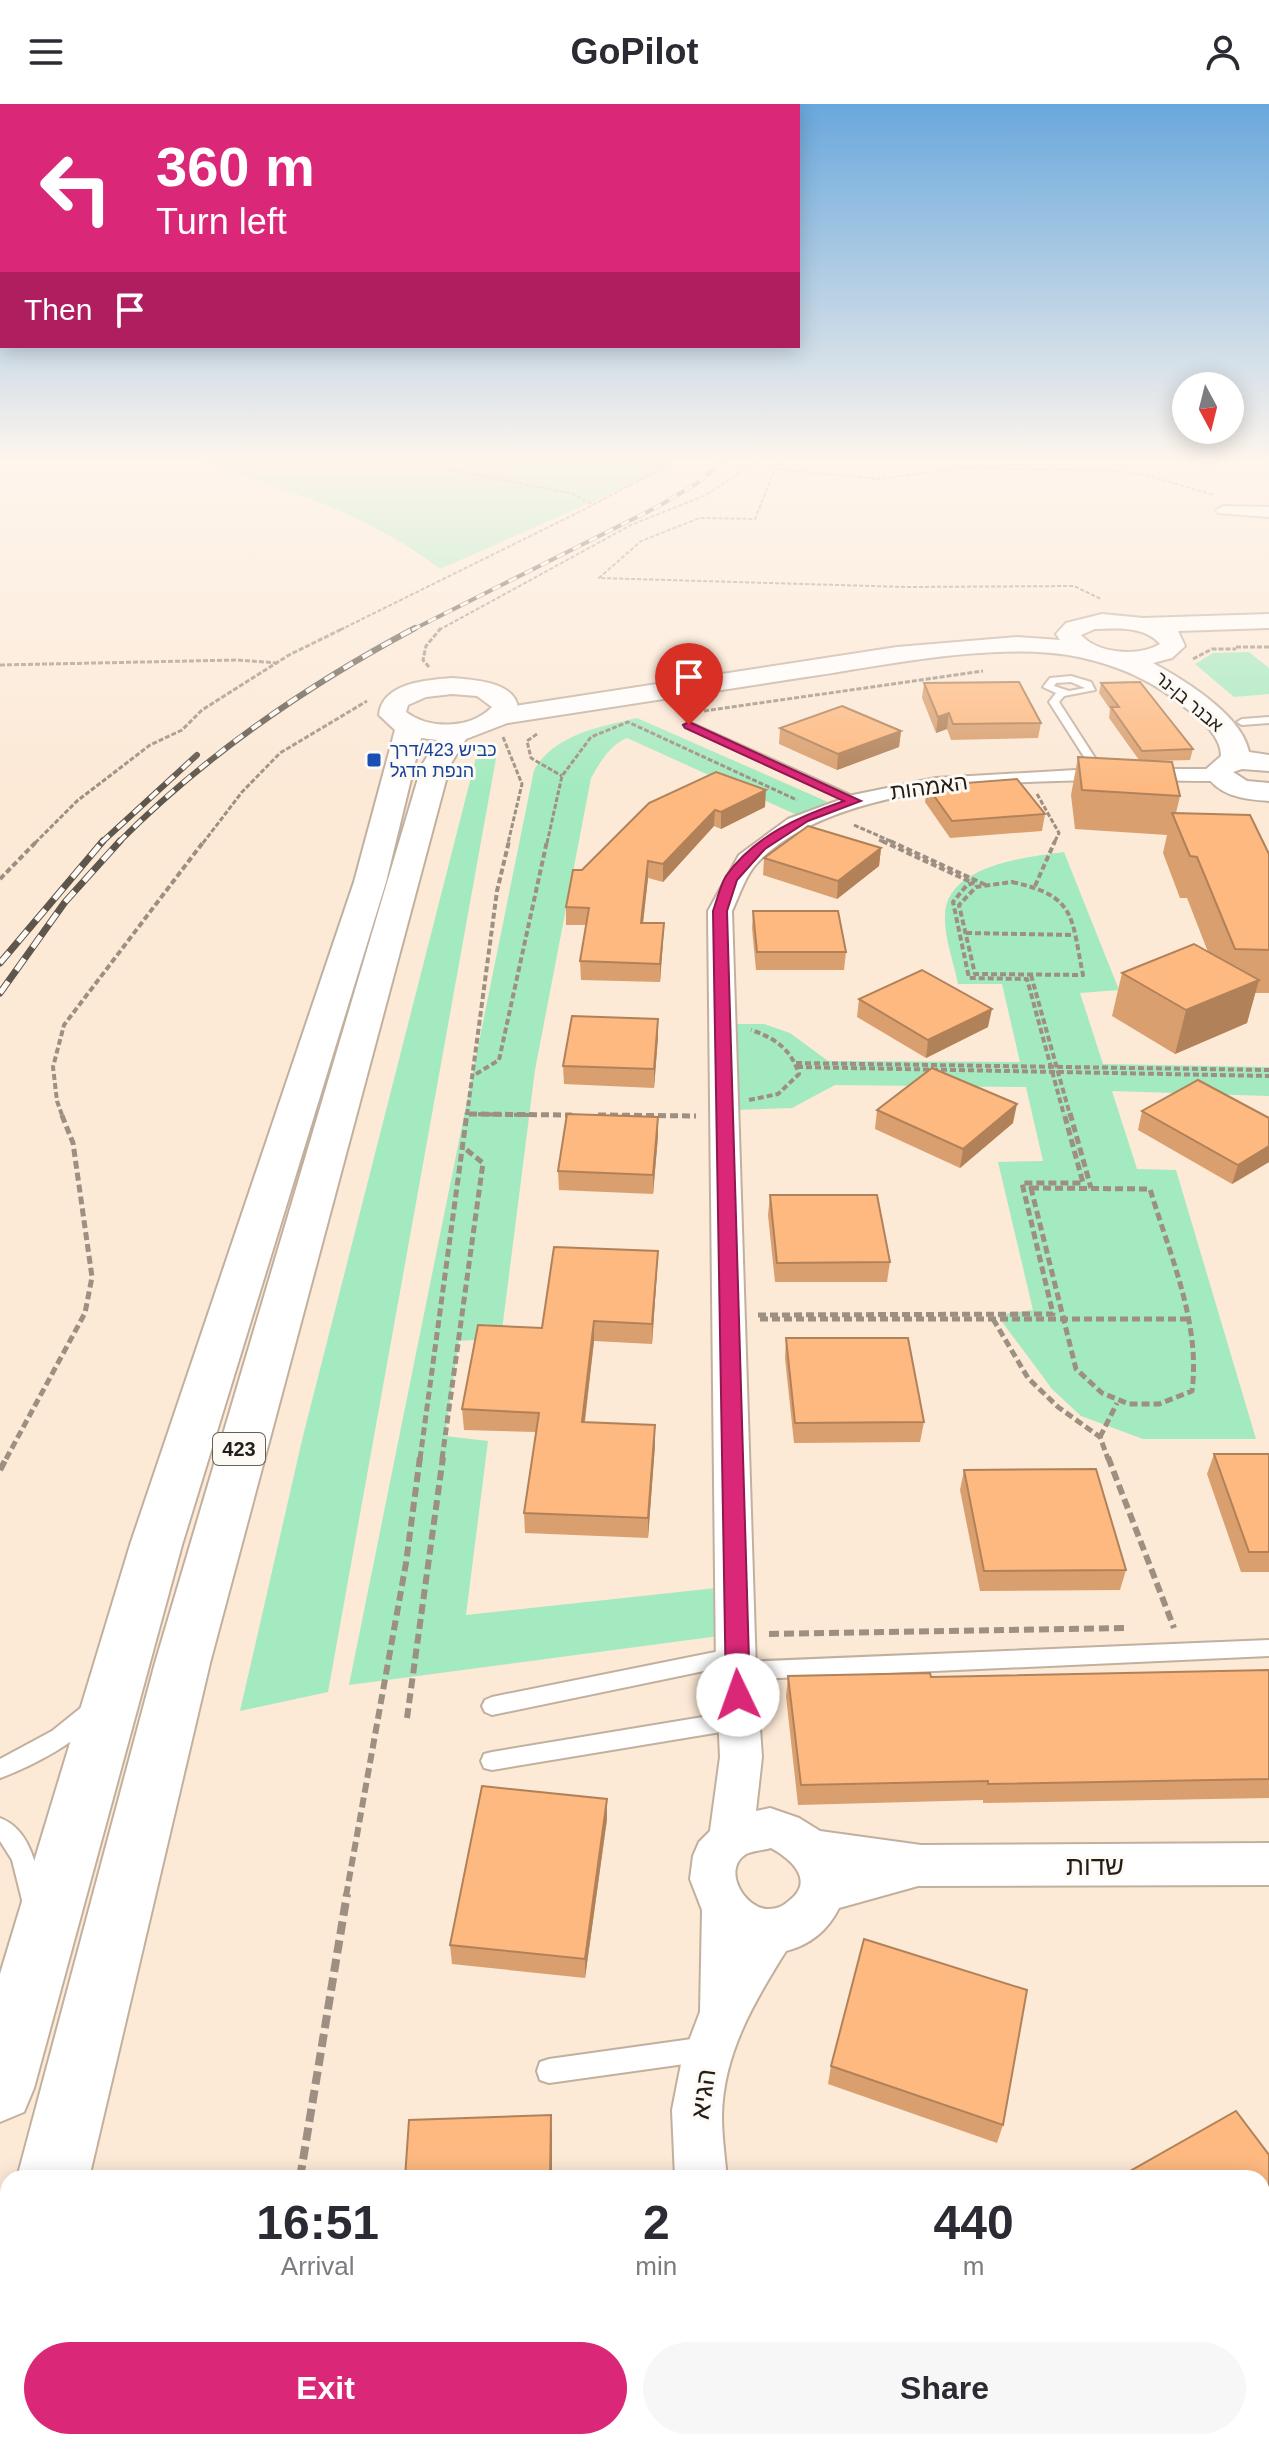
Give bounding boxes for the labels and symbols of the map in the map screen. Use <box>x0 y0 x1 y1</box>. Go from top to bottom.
north arrow <box>1172 372 1244 444</box>
pin <box>655 643 723 725</box>
street label: אבנר בן-נר <box>1151 668 1227 736</box>
place label: כביש 423/דרך הנפת הדגל <box>390 740 497 781</box>
marker: כביש 423/דרך הנפת הדגל <box>365 751 383 769</box>
street label: האמהות <box>889 769 969 805</box>
road number: 423 <box>213 1433 265 1465</box>
position arrow <box>696 1653 780 1737</box>
street label: שדות <box>1066 1851 1124 1881</box>
street label: הגיא <box>685 2067 721 2121</box>

